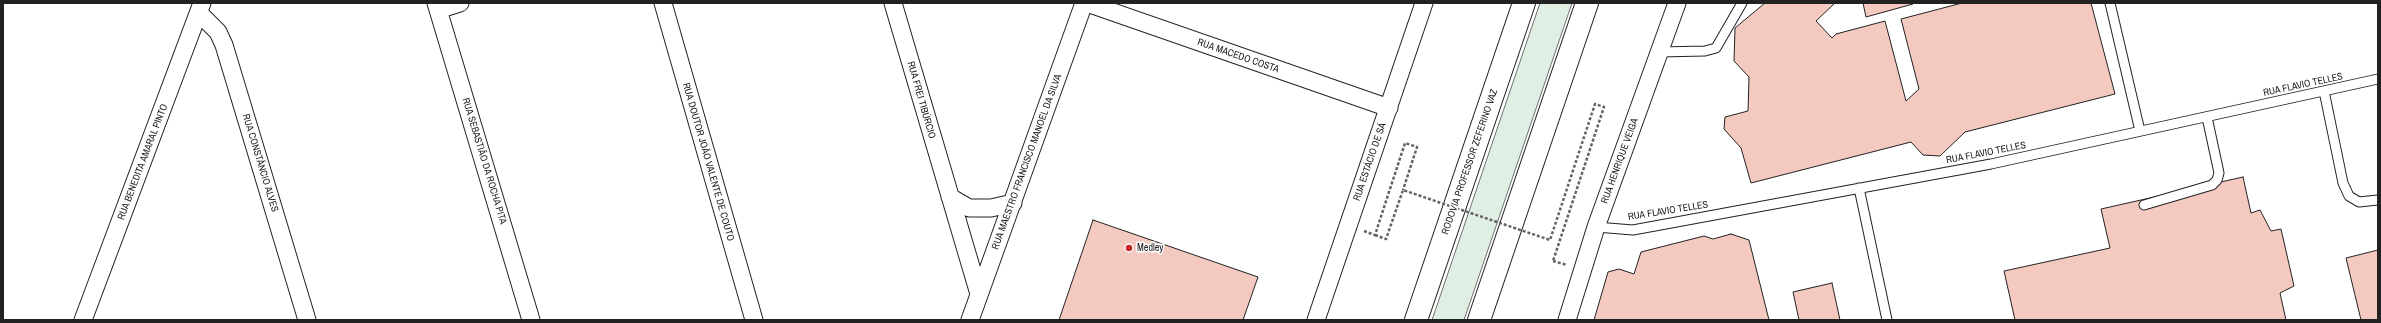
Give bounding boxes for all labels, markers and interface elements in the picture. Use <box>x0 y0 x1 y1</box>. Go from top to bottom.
street label: RUA MACEDO COSTA <box>1196 36 1280 76</box>
street label: RUA FREI TIBÚRCIO <box>904 60 938 140</box>
street label: RUA FLAVIO TELLES <box>2262 71 2344 99</box>
street label: RUA MAESTRO FRANCISCO MANOEL DA SILVA <box>990 73 1064 251</box>
street label: RUA DOUTOR JOÃO VALENTE DE COUTO <box>680 81 736 243</box>
street label: RODOVIA PROFESSOR ZEFERINO VAZ <box>1439 88 1501 236</box>
street label: RUA SEBASTIÃO DA ROCHA PITA <box>459 96 509 226</box>
street label: RUA BENEDITA AMARAL PINTO <box>115 102 171 222</box>
street label: RUA CONSTÂNCIO ALVES <box>239 113 281 213</box>
street label: RUA HENRIQUE VEIGA <box>1599 117 1641 205</box>
street label: RUA ESTÁCIO DE SÁ <box>1351 121 1389 203</box>
street label: RUA FLAVIO TELLES <box>1945 139 2027 167</box>
street label: RUA FLAVIO TELLES <box>1627 199 1709 223</box>
place label: Medley <box>1137 242 1163 254</box>
marker: Medley <box>1124 243 1134 253</box>

